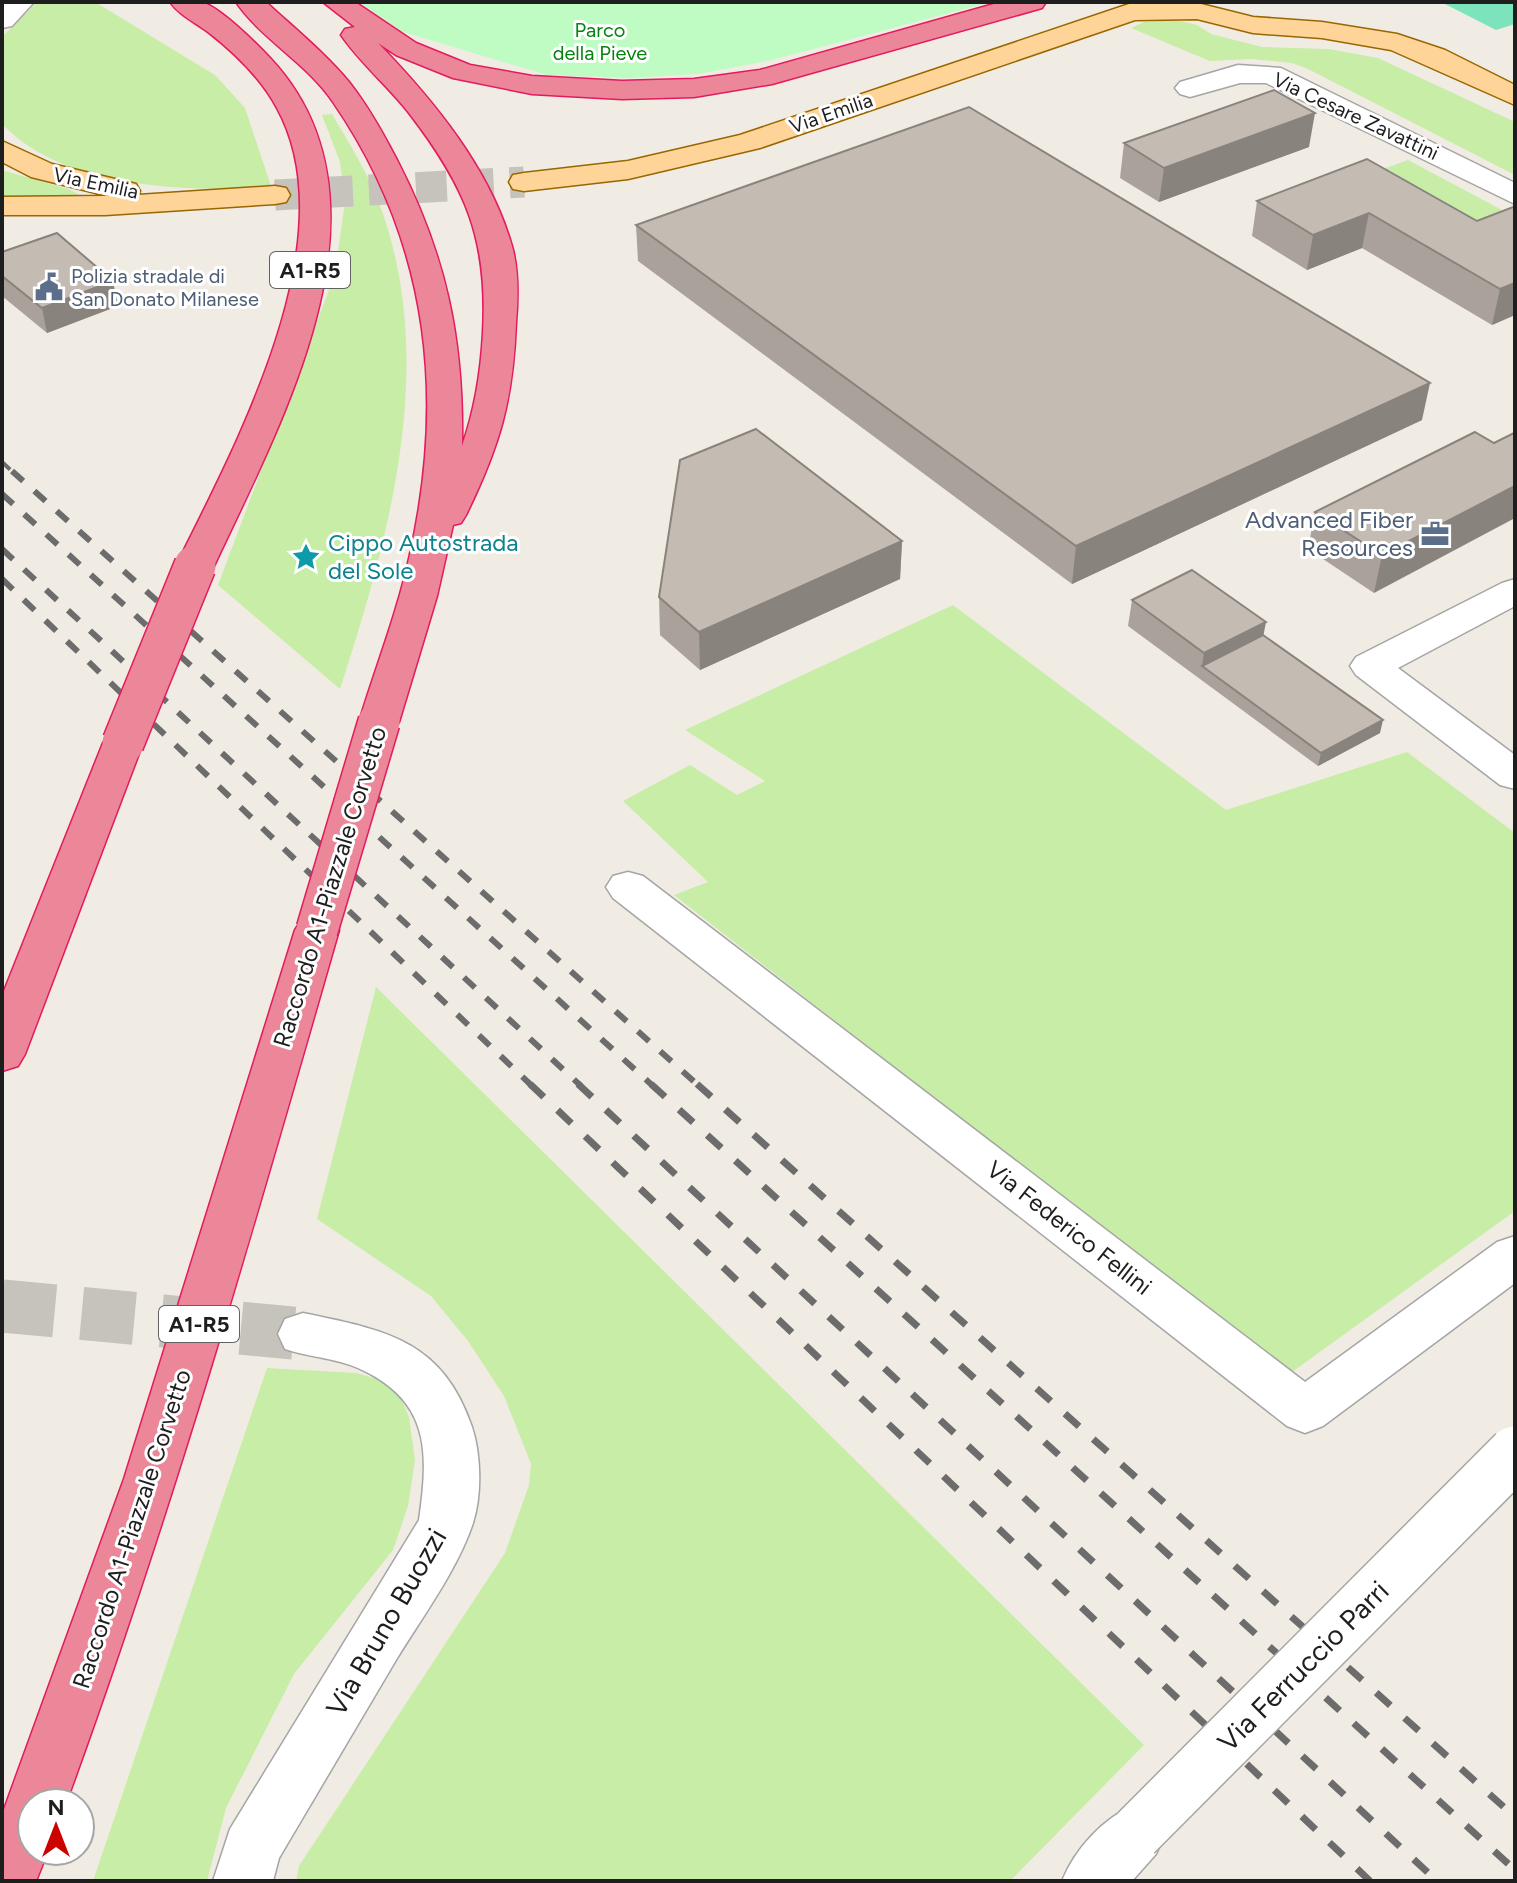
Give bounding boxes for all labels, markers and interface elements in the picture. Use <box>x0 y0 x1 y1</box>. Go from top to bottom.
park label: Parco della Pieve <box>553 18 647 65</box>
street label: Via Cesare Zavattini <box>1269 67 1443 165</box>
street label: Via Emilia <box>786 88 876 138</box>
street label: Via Emilia <box>51 162 141 204</box>
road number: A1-R5 <box>270 252 350 288</box>
place label: Polizia stradale di San Donato Milanese <box>71 264 259 311</box>
public building icon: Polizia stradale di San Donato Milanese <box>34 272 64 302</box>
place label: Advanced Fiber Resources <box>1245 505 1413 562</box>
office icon: Advanced Fiber Resources <box>1420 519 1450 549</box>
place label: Cippo Autostrada del Sole <box>328 528 519 585</box>
place icon: Cippo Autostrada del Sole <box>291 542 321 572</box>
street label: Raccordo A1-Piazzale Corvetto <box>267 723 392 1051</box>
street label: Via Federico Fellini <box>981 1154 1157 1301</box>
road number: A1-R5 <box>159 1306 239 1342</box>
street label: Raccordo A1-Piazzale Corvetto <box>66 1366 197 1692</box>
street label: Via Bruno Buozzi <box>319 1522 453 1722</box>
street label: Via Ferruccio Parri <box>1211 1574 1395 1758</box>
north arrow <box>16 1787 96 1867</box>
text: N <box>47 1794 65 1821</box>

